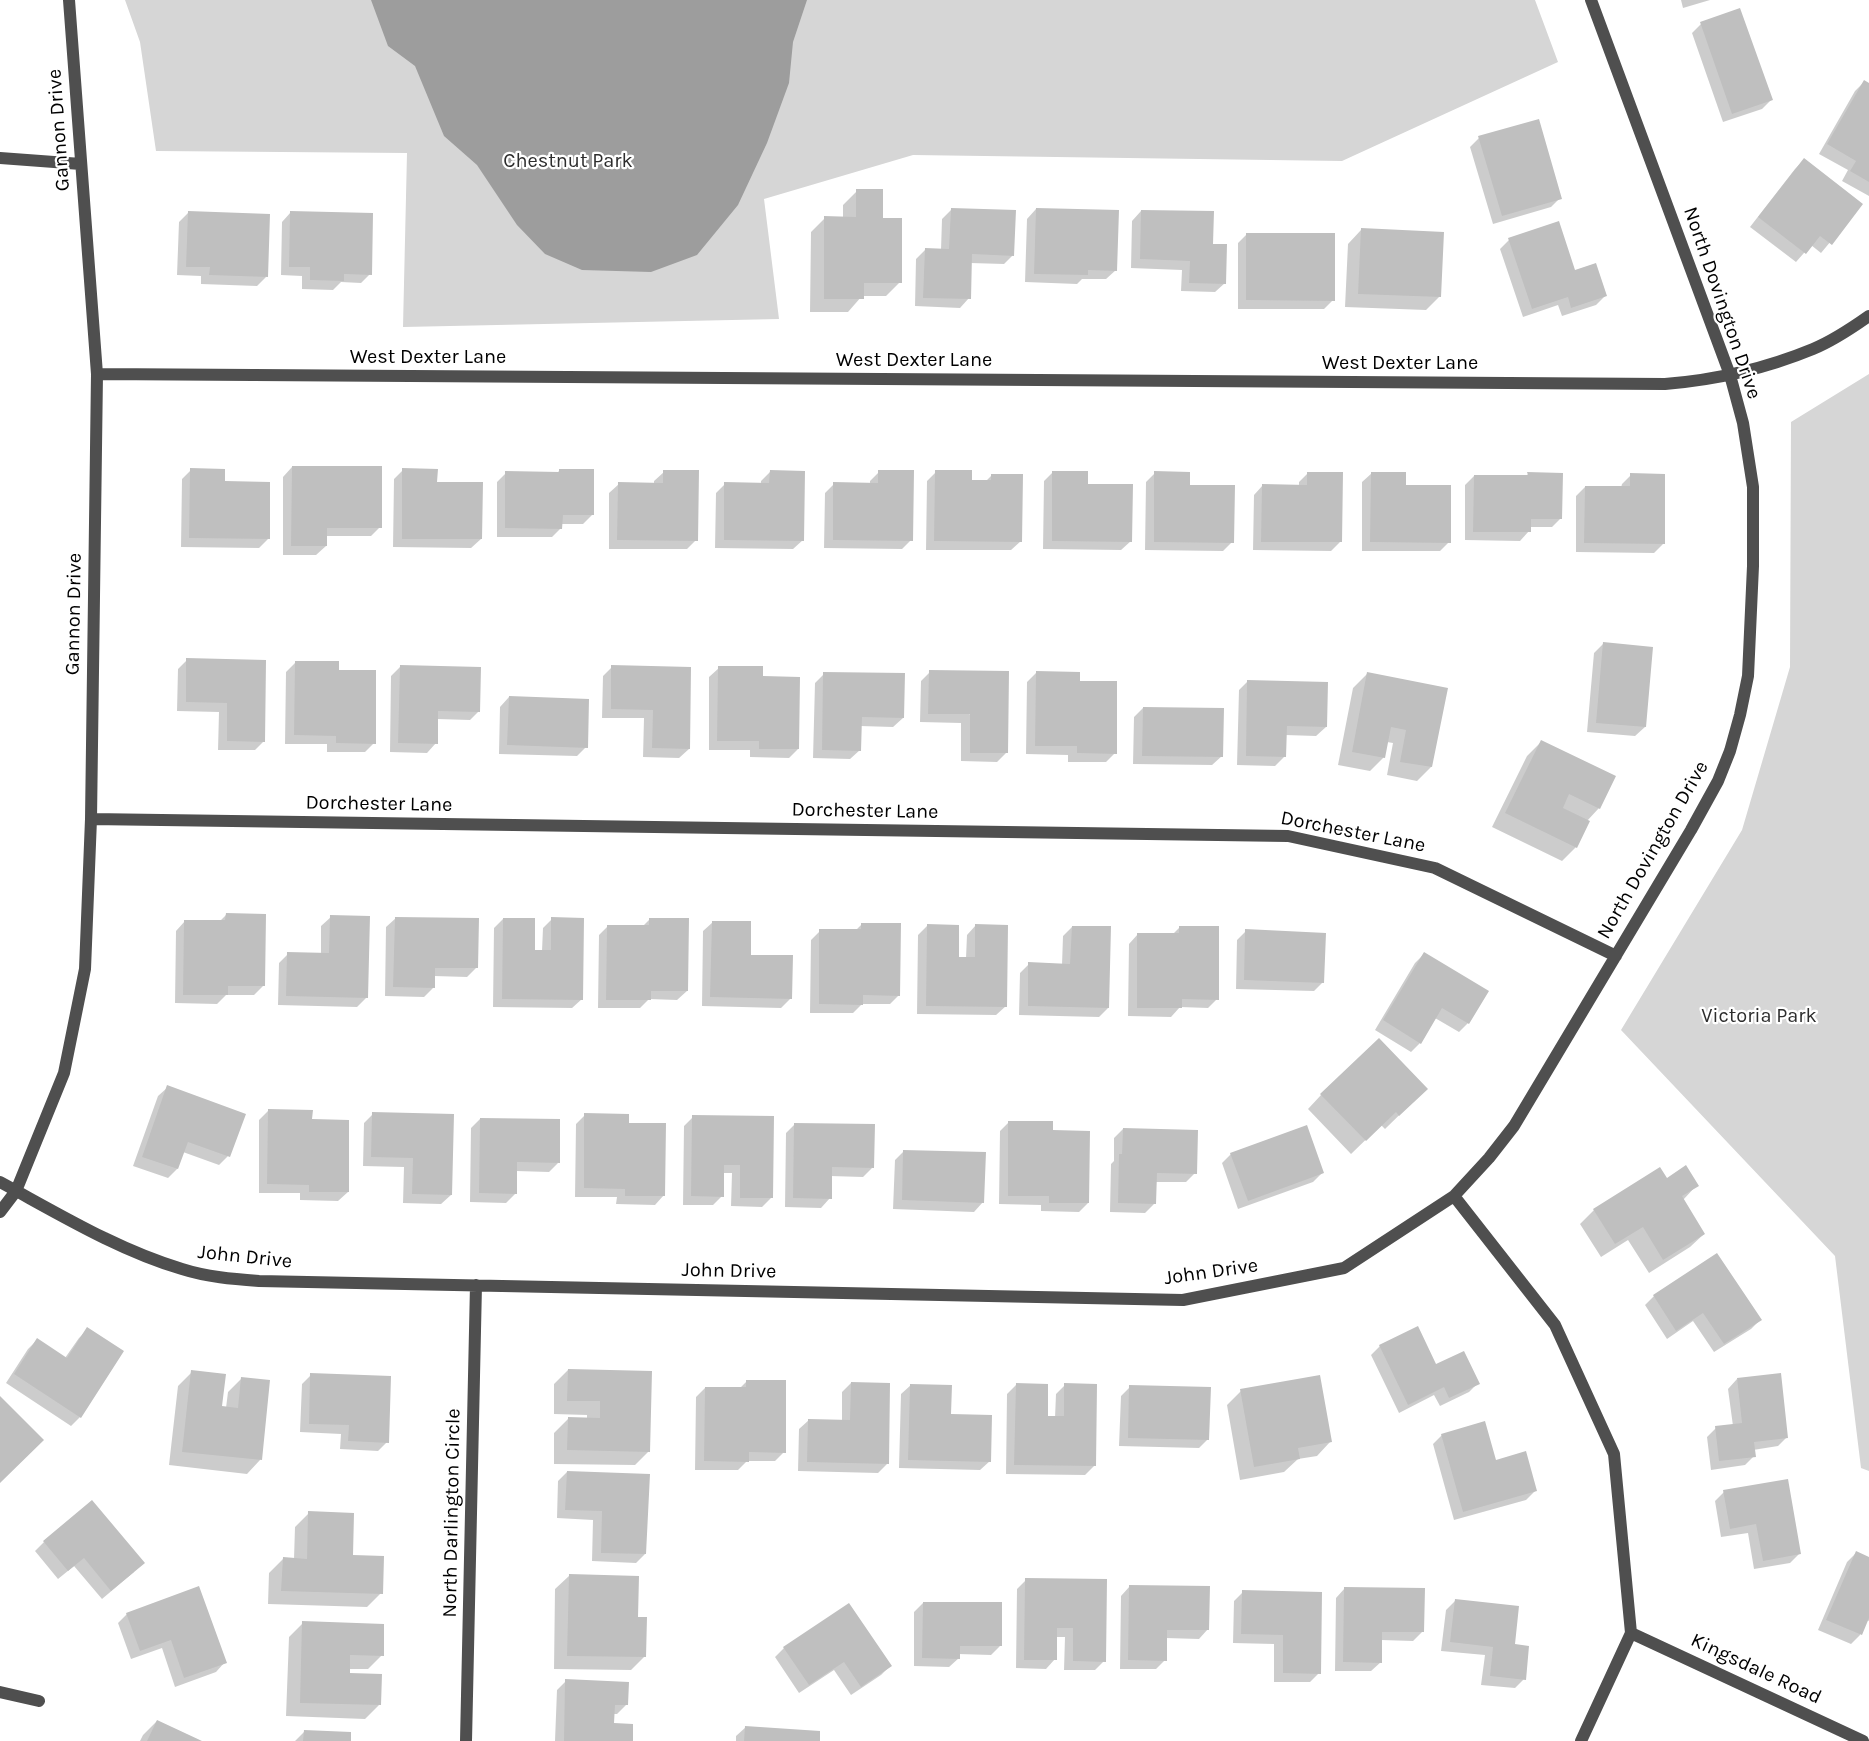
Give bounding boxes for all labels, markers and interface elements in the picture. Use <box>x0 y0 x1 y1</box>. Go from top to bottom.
street label: Gannon Drive <box>43 68 75 192</box>
park label: Chestnut Park <box>503 149 633 173</box>
street label: North Dovington Drive <box>1678 204 1766 402</box>
street label: West Dexter Lane <box>350 345 506 369</box>
street label: West Dexter Lane <box>836 348 992 372</box>
street label: West Dexter Lane <box>1322 351 1478 375</box>
street label: Gannon Drive <box>61 553 87 675</box>
street label: North Dovington Drive <box>1592 757 1714 943</box>
street label: Dorchester Lane <box>305 791 453 817</box>
street label: Dorchester Lane <box>791 798 939 824</box>
street label: Dorchester Lane <box>1279 806 1427 858</box>
park label: Victoria Park <box>1701 1004 1817 1028</box>
street label: John Drive <box>197 1240 293 1274</box>
street label: John Drive <box>1162 1254 1260 1290</box>
street label: John Drive <box>681 1258 777 1284</box>
street label: North Darlington Circle <box>438 1408 466 1618</box>
street label: Kingsdale Road <box>1687 1628 1825 1710</box>

